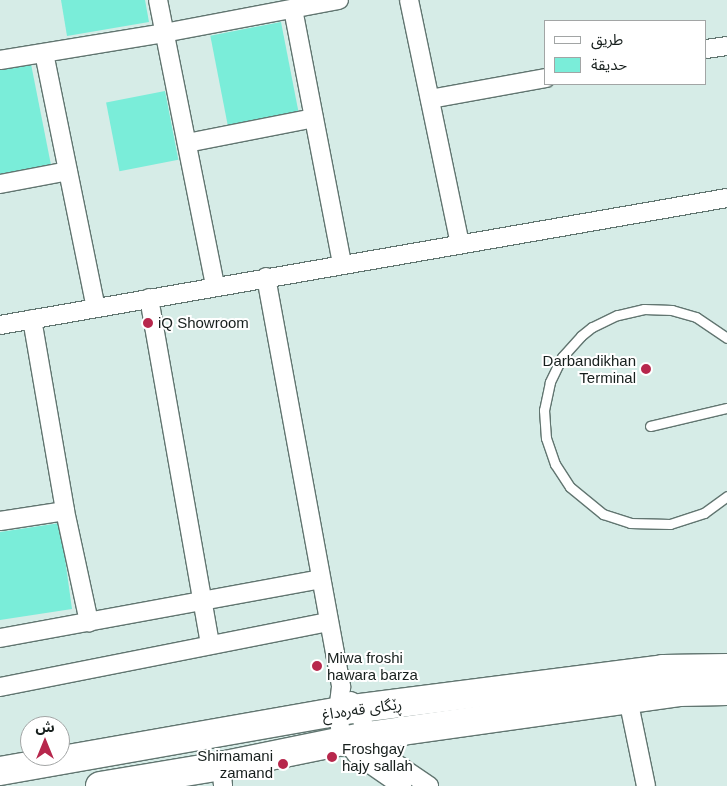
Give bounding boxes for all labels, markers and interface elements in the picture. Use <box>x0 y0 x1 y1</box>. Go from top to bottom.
legend <box>544 20 707 85</box>
text: طريق <box>591 31 623 48</box>
text: حديقة <box>591 56 627 73</box>
place label: iQ Showroom <box>158 314 249 332</box>
marker: iQ Showroom <box>142 317 154 329</box>
place label: Darbandikhan Terminal <box>543 351 636 386</box>
marker: Darbandikhan Terminal <box>640 363 652 375</box>
place label: Miwa froshi hawara barza <box>327 648 418 683</box>
marker: Miwa froshi hawara barza <box>311 660 323 672</box>
street label: ڕێگای قەرەداغ <box>321 694 403 724</box>
north arrow <box>20 716 70 766</box>
text: ش <box>35 719 55 735</box>
place label: Froshgay hajy sallah <box>342 739 413 774</box>
place label: Shirnamani zamand <box>197 746 273 781</box>
marker: Froshgay hajy sallah <box>326 751 338 763</box>
marker: Shirnamani zamand <box>277 758 289 770</box>

